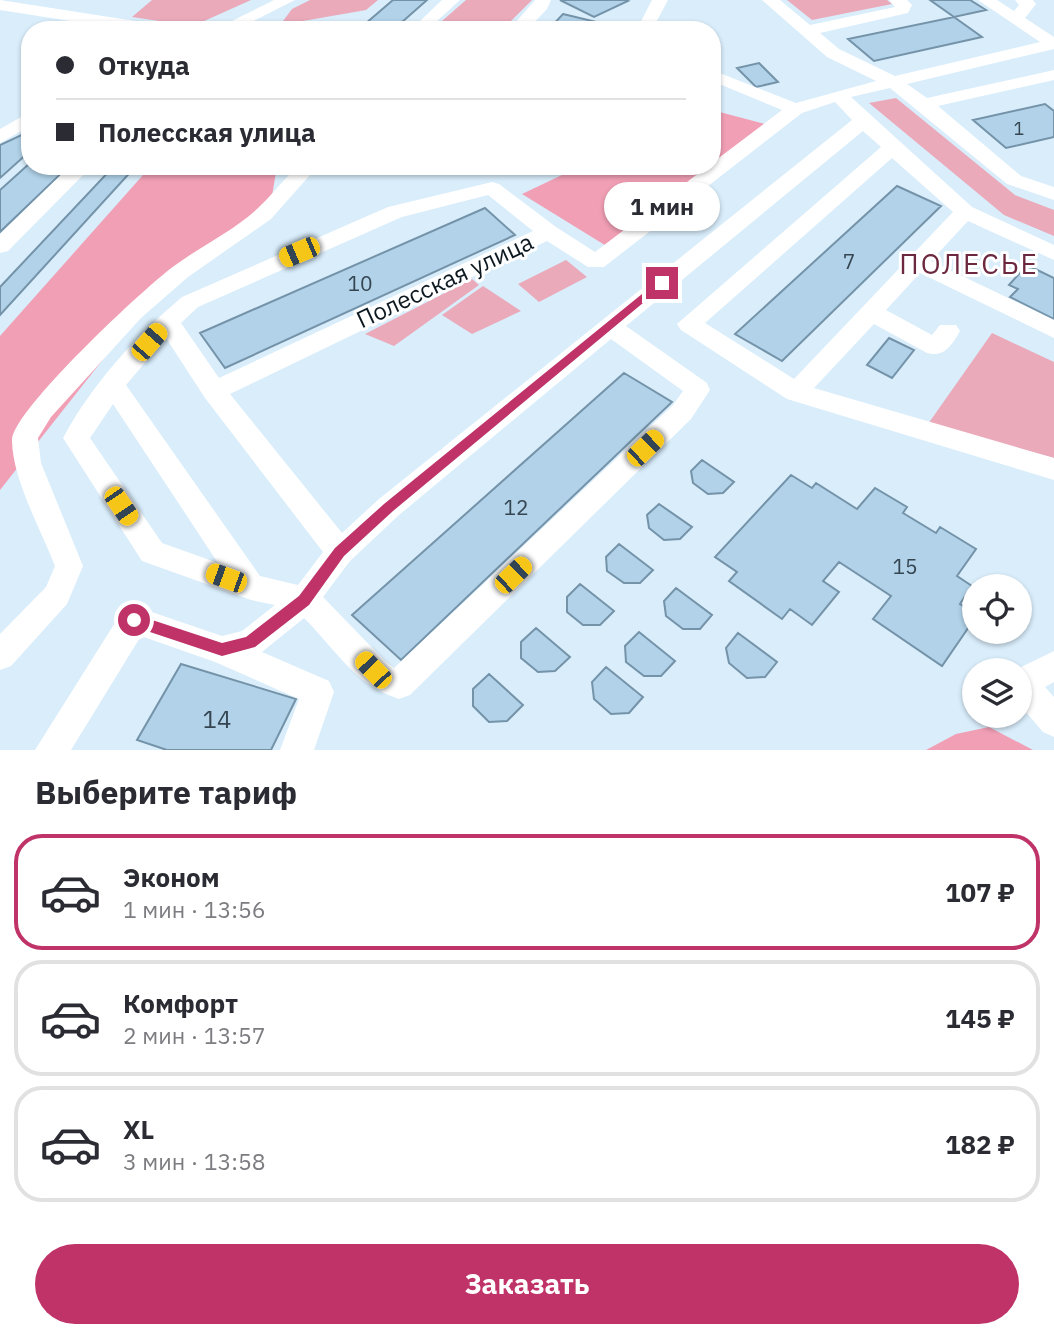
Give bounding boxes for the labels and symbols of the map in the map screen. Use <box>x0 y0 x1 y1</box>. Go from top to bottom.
house number: 1 <box>1014 117 1024 140</box>
callout: 1 мин <box>604 182 720 230</box>
street label: Полесская улица <box>351 225 538 335</box>
car <box>276 234 323 270</box>
district label: ПОЛЕСЬЕ <box>899 245 1039 282</box>
house number: 7 <box>843 247 855 275</box>
route end <box>646 267 678 299</box>
house number: 10 <box>347 269 373 297</box>
car <box>128 319 171 365</box>
car <box>623 426 668 470</box>
car <box>101 483 142 529</box>
house number: 12 <box>503 493 529 521</box>
house number: 15 <box>892 552 918 580</box>
car <box>491 553 536 597</box>
car <box>203 561 250 595</box>
route start <box>118 604 150 636</box>
car <box>351 648 396 692</box>
house number: 14 <box>203 703 231 735</box>

